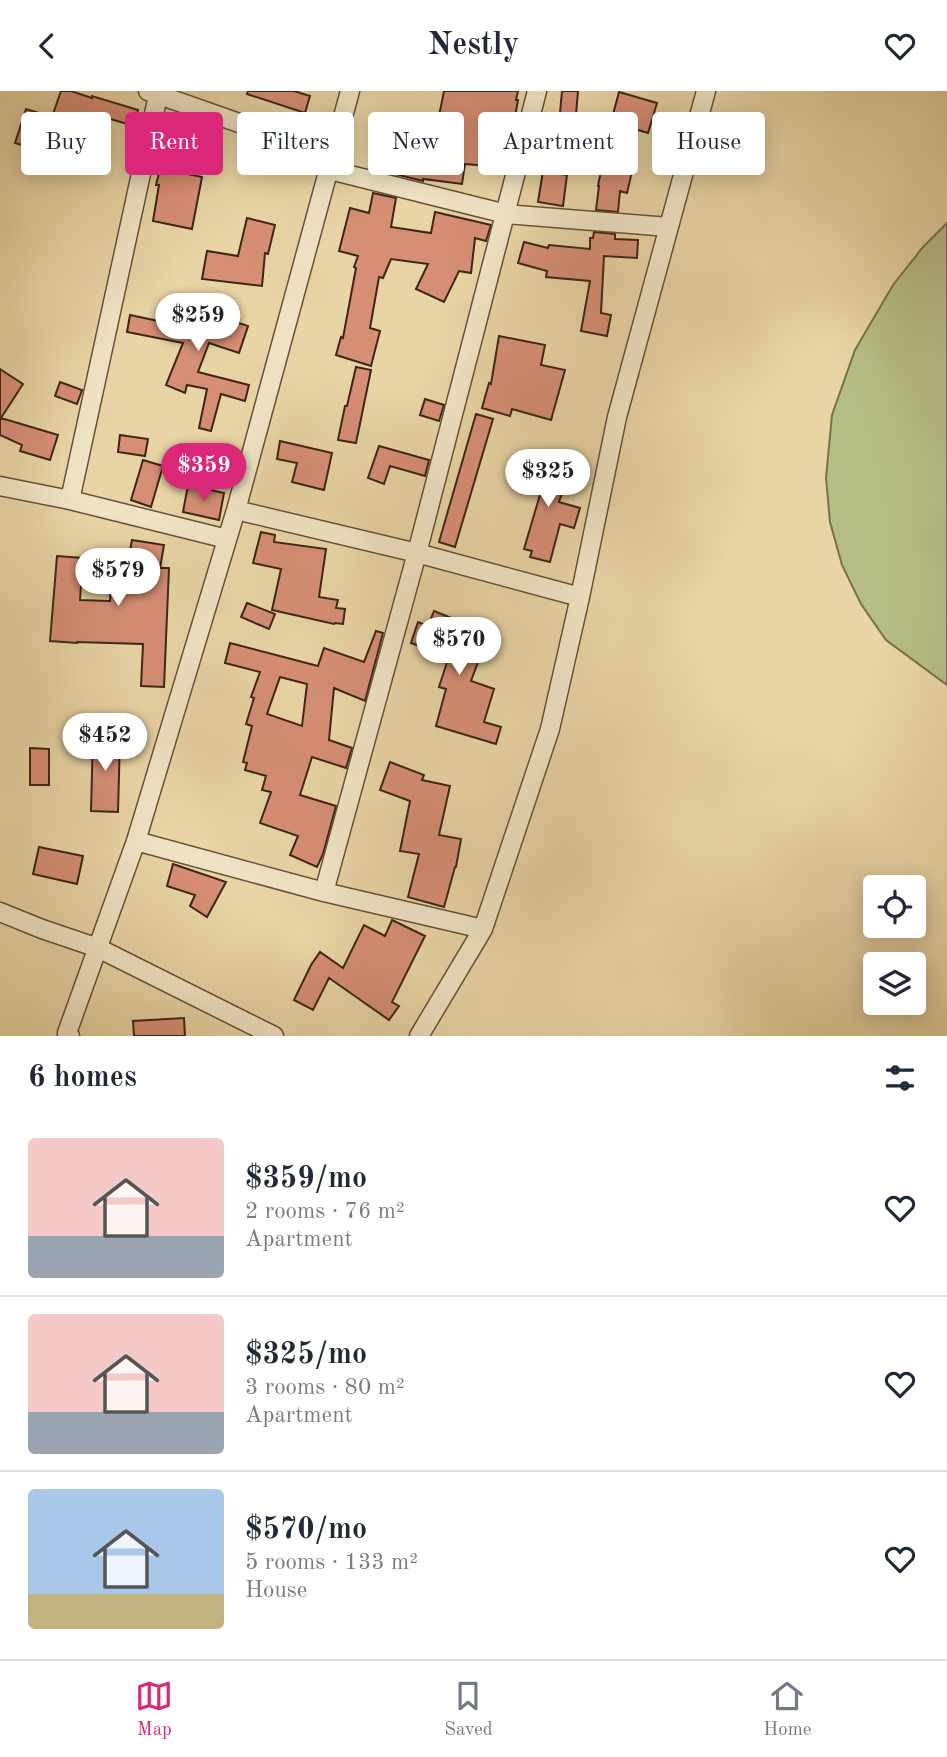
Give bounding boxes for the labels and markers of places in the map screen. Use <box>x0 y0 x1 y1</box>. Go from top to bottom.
pin: $259 <box>157 293 239 353</box>
pin: $359 <box>163 443 245 503</box>
pin: $325 <box>507 449 589 509</box>
pin: $579 <box>77 549 159 608</box>
pin: $570 <box>418 617 500 677</box>
pin: $452 <box>64 713 146 773</box>

